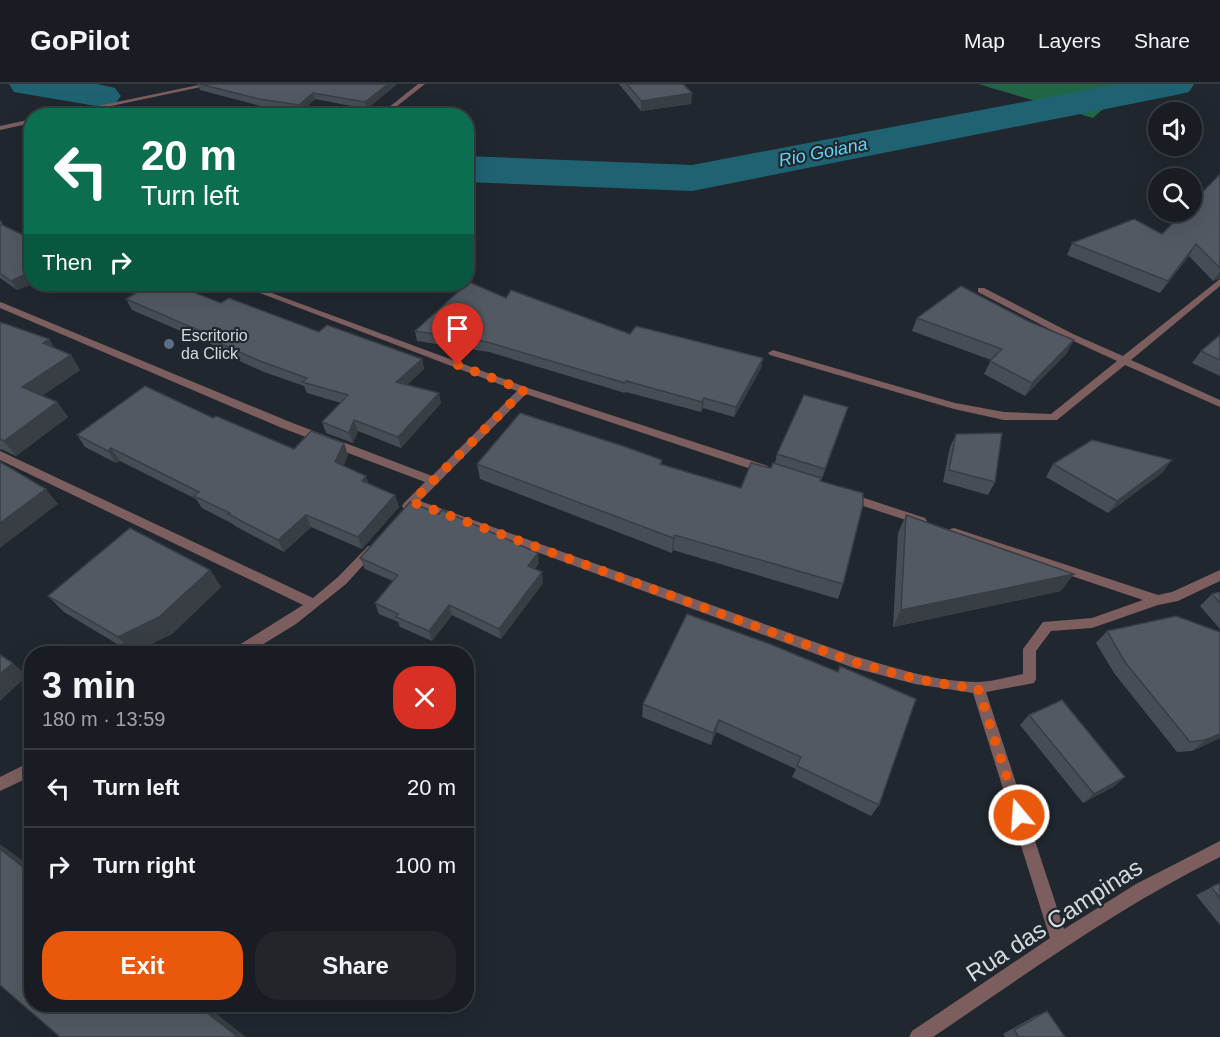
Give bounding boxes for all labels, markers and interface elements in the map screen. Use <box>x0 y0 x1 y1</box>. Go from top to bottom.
text: GoPilot <box>30 25 130 56</box>
text: Map <box>964 29 1005 52</box>
text: Layers <box>1038 29 1101 52</box>
text: Share <box>1134 29 1190 52</box>
map controls <box>1148 102 1202 222</box>
button: sound <box>1148 102 1202 156</box>
icon: left <box>42 132 120 210</box>
text: 20 m <box>141 132 237 179</box>
water label: Rio Goiana <box>777 134 869 170</box>
button: search <box>1148 168 1202 222</box>
text: Turn left <box>141 181 239 211</box>
icon: right <box>104 246 137 279</box>
text: Then <box>42 250 92 275</box>
pin <box>432 303 483 365</box>
icon: arrive <box>441 312 474 345</box>
place label: Escritorio da Click <box>181 327 248 362</box>
marker: Escritorio da Click <box>162 337 176 351</box>
text: 3 min <box>42 665 136 706</box>
button: close <box>393 666 456 729</box>
text: 180 m · 13:59 <box>42 708 165 730</box>
icon: left <box>42 772 75 805</box>
text: Turn left <box>93 775 179 800</box>
text: 20 m <box>407 775 456 800</box>
position arrow <box>987 783 1051 847</box>
icon: right <box>42 850 75 883</box>
text: Turn right <box>93 853 195 878</box>
text: 100 m <box>395 853 456 878</box>
street label: Rua das Campinas <box>961 853 1147 987</box>
button: Exit <box>42 931 243 1000</box>
button: Share <box>255 931 456 1000</box>

